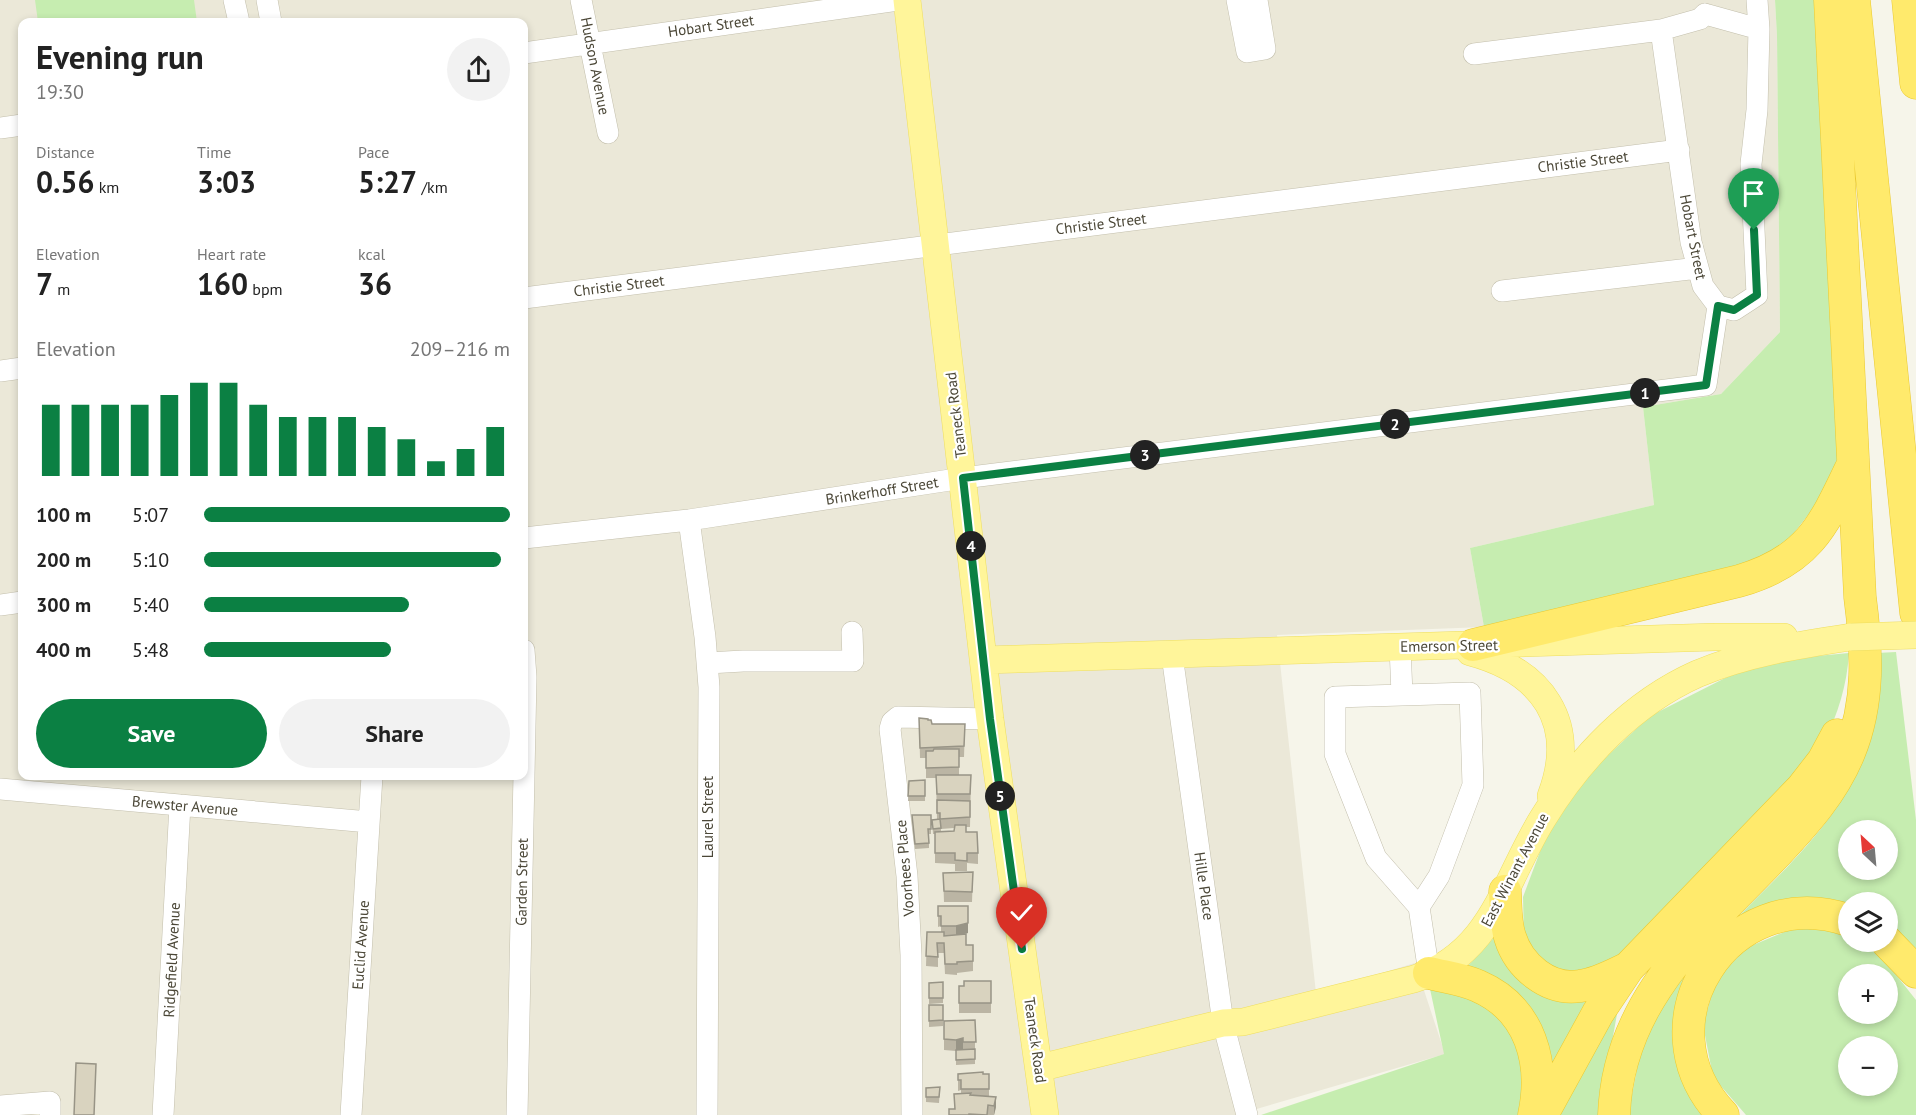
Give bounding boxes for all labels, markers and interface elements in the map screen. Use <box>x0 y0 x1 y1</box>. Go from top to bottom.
street label: Hobart Street <box>667 10 755 41</box>
street label: Hudson Avenue <box>577 15 614 116</box>
text: Evening run <box>36 35 204 78</box>
button: share <box>447 38 510 101</box>
text: 19:30 <box>36 79 84 105</box>
text: Distance <box>36 142 95 162</box>
text: Time <box>197 142 231 162</box>
text: Pace <box>358 142 389 162</box>
street label: Christie Street <box>1536 147 1629 176</box>
text: 0.56 <box>36 162 94 201</box>
text: 3:03 <box>197 162 256 201</box>
text: 5:27 <box>358 162 417 201</box>
pin <box>1728 168 1779 230</box>
text: km <box>94 177 119 197</box>
text: /km <box>417 177 448 197</box>
icon: arrive <box>1737 177 1770 210</box>
street label: Hobart Street <box>1676 193 1711 281</box>
street label: Christie Street <box>1054 209 1147 238</box>
text: Elevation <box>36 244 100 264</box>
text: Heart rate <box>197 244 266 264</box>
text: kcal <box>358 244 385 264</box>
text: 7 <box>36 264 53 303</box>
text: 160 <box>197 264 248 303</box>
text: 36 <box>358 264 392 303</box>
street label: Christie Street <box>572 271 665 300</box>
text: m <box>53 279 70 299</box>
text: bpm <box>248 279 283 299</box>
text: Elevation <box>36 336 116 362</box>
text: 209–216 m <box>410 336 510 362</box>
street label: Teaneck Road <box>941 371 970 459</box>
pin: 1 <box>1630 378 1660 408</box>
text: 1 <box>1640 383 1650 403</box>
pin: 2 <box>1380 409 1410 439</box>
text: 2 <box>1390 414 1400 434</box>
pin: 3 <box>1130 440 1160 470</box>
text: 3 <box>1140 445 1150 465</box>
street label: Brinkerhoff Street <box>824 472 940 509</box>
text: 100 m <box>36 502 91 528</box>
text: 5:07 <box>132 502 169 528</box>
pin: 4 <box>956 531 986 561</box>
text: 4 <box>966 536 976 556</box>
text: 200 m <box>36 547 91 573</box>
text: 5:10 <box>132 547 169 573</box>
text: 300 m <box>36 592 91 618</box>
text: 5:40 <box>132 592 169 618</box>
street label: Emerson Street <box>1400 635 1498 656</box>
text: 400 m <box>36 637 91 663</box>
text: 5:48 <box>132 637 169 663</box>
button: Save <box>36 699 267 768</box>
button: Share <box>279 699 510 768</box>
street label: Laurel Street <box>698 776 717 858</box>
pin: 5 <box>985 781 1015 811</box>
text: 5 <box>995 786 1005 806</box>
street label: Brewster Avenue <box>131 791 239 820</box>
street label: East Winant Avenue <box>1477 810 1553 930</box>
street label: Voorhees Place <box>891 819 918 918</box>
north arrow <box>1838 820 1898 880</box>
map controls <box>1838 820 1898 1096</box>
street label: Garden Street <box>511 838 532 926</box>
street label: Hille Place <box>1190 851 1219 921</box>
pin <box>996 887 1047 949</box>
button: layers <box>1838 892 1898 952</box>
icon: check <box>1005 896 1038 929</box>
street label: Euclid Avenue <box>348 900 373 990</box>
street label: Ridgefield Avenue <box>159 902 184 1018</box>
button: + <box>1838 964 1898 1024</box>
street label: Teaneck Road <box>1020 996 1051 1084</box>
button: − <box>1838 1036 1898 1096</box>

